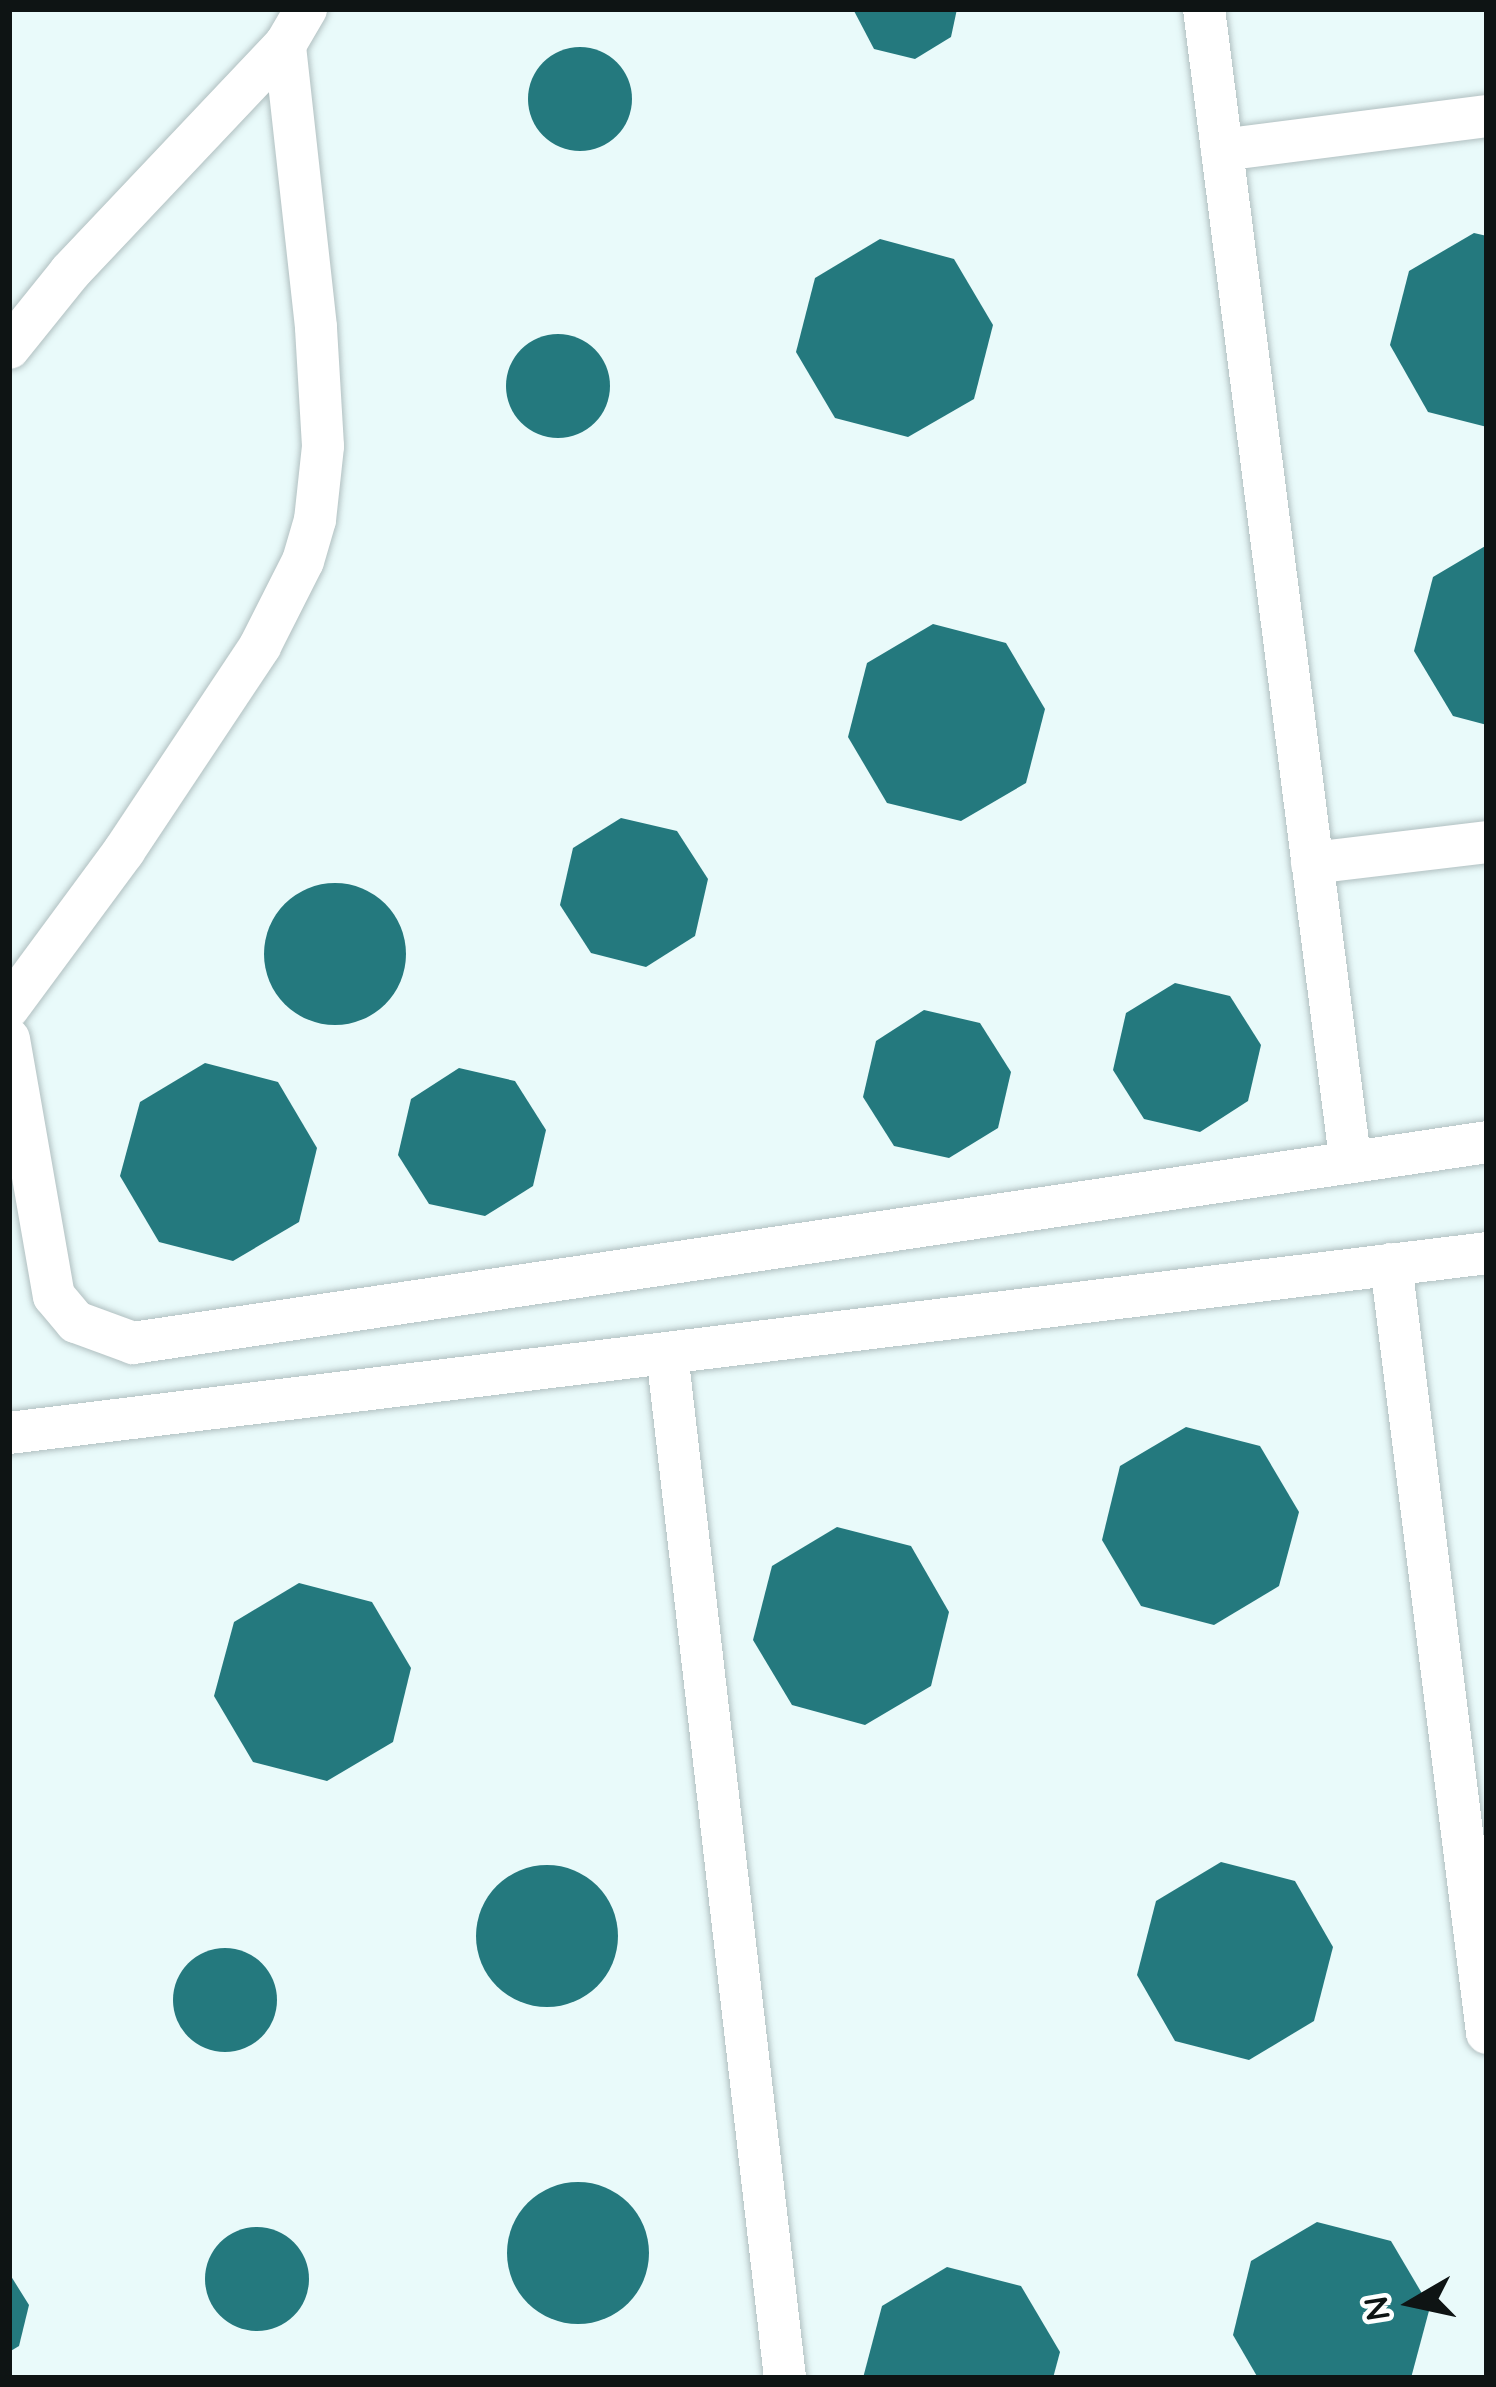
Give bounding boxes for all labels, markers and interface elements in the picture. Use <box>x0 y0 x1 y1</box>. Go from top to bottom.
north arrow <box>1352 2243 1472 2363</box>
text: N <box>1354 2294 1398 2324</box>

